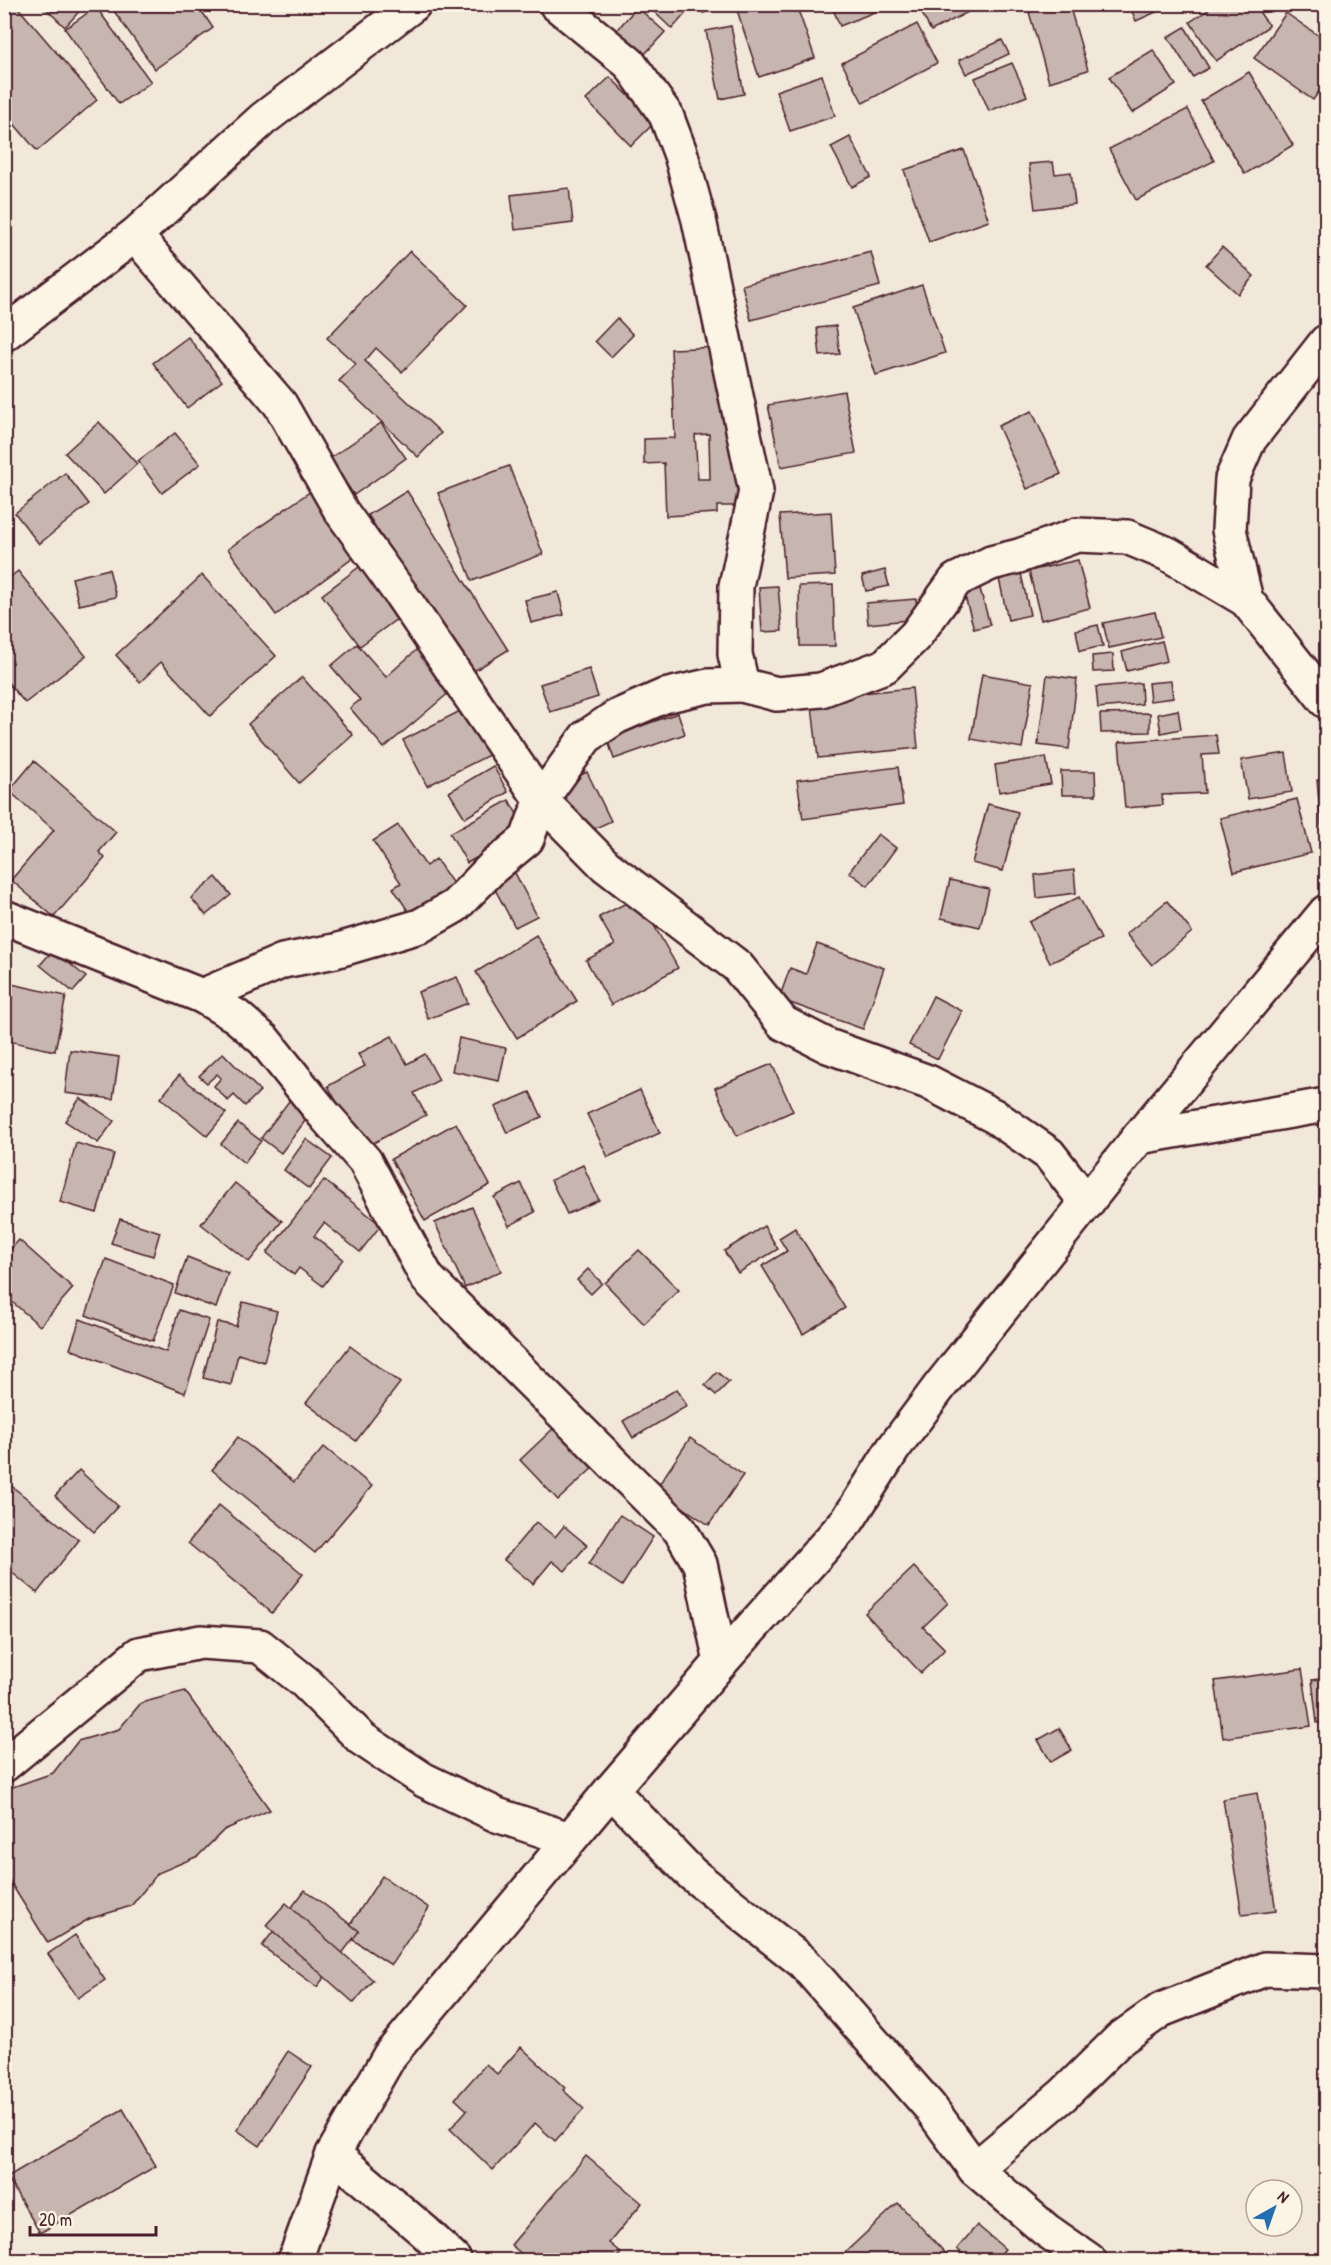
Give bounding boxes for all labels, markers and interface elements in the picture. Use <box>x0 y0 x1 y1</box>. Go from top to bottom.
north arrow <box>1244 2178 1304 2238</box>
text: N <box>1273 2185 1294 2208</box>
scale bar <box>30 2199 156 2237</box>
text: 20 m <box>39 2207 72 2232</box>

